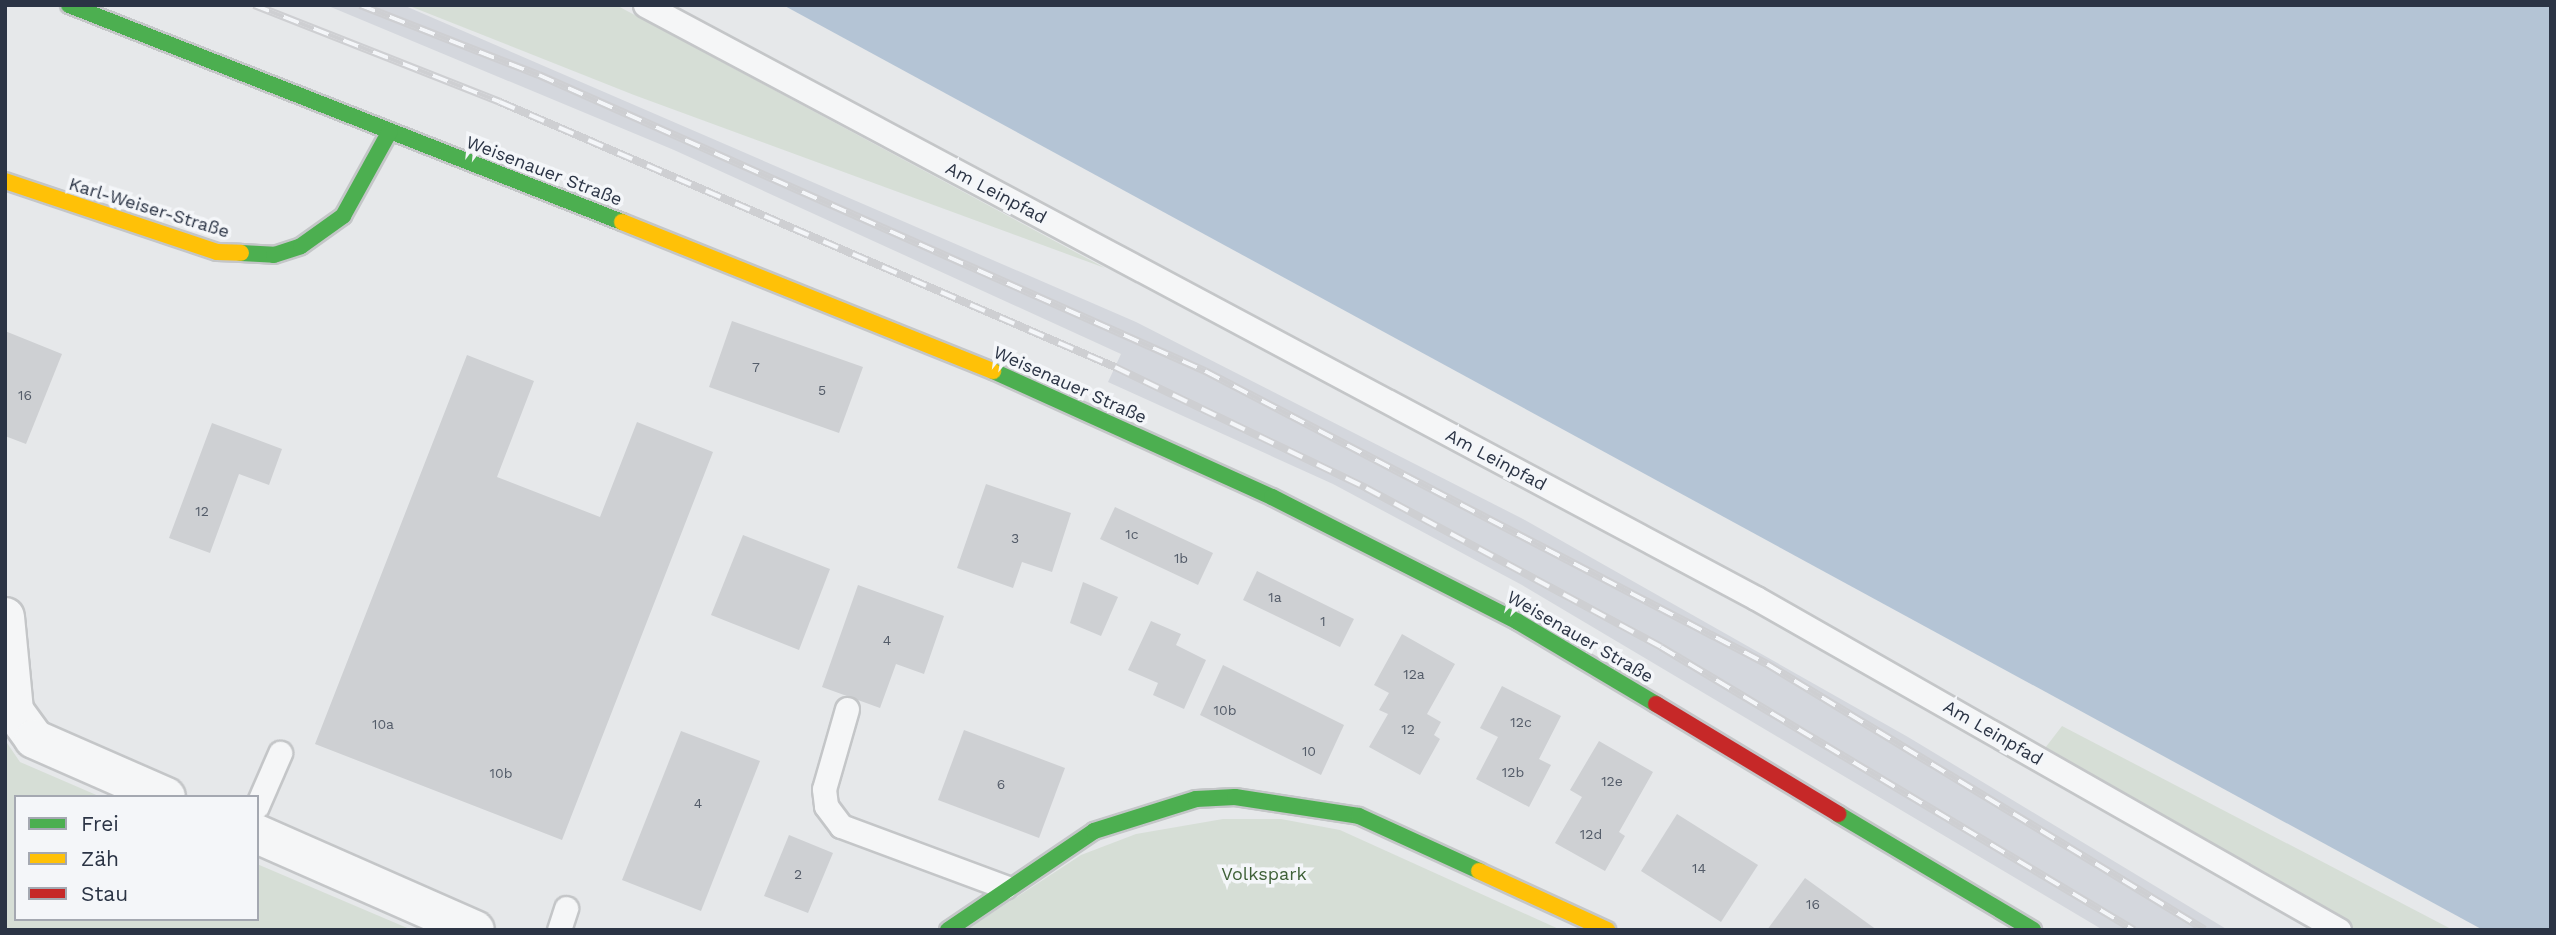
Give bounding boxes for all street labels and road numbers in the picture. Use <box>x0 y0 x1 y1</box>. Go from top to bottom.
street label: Weisenauer Straße <box>463 131 625 211</box>
street label: Am Leinpfad <box>942 157 1050 229</box>
street label: Karl-Weiser-Straße <box>66 173 232 243</box>
street label: Weisenauer Straße <box>990 341 1150 429</box>
street label: Am Leinpfad <box>1442 424 1550 496</box>
street label: Weisenauer Straße <box>1503 586 1657 688</box>
street label: Am Leinpfad <box>1939 696 2047 770</box>

